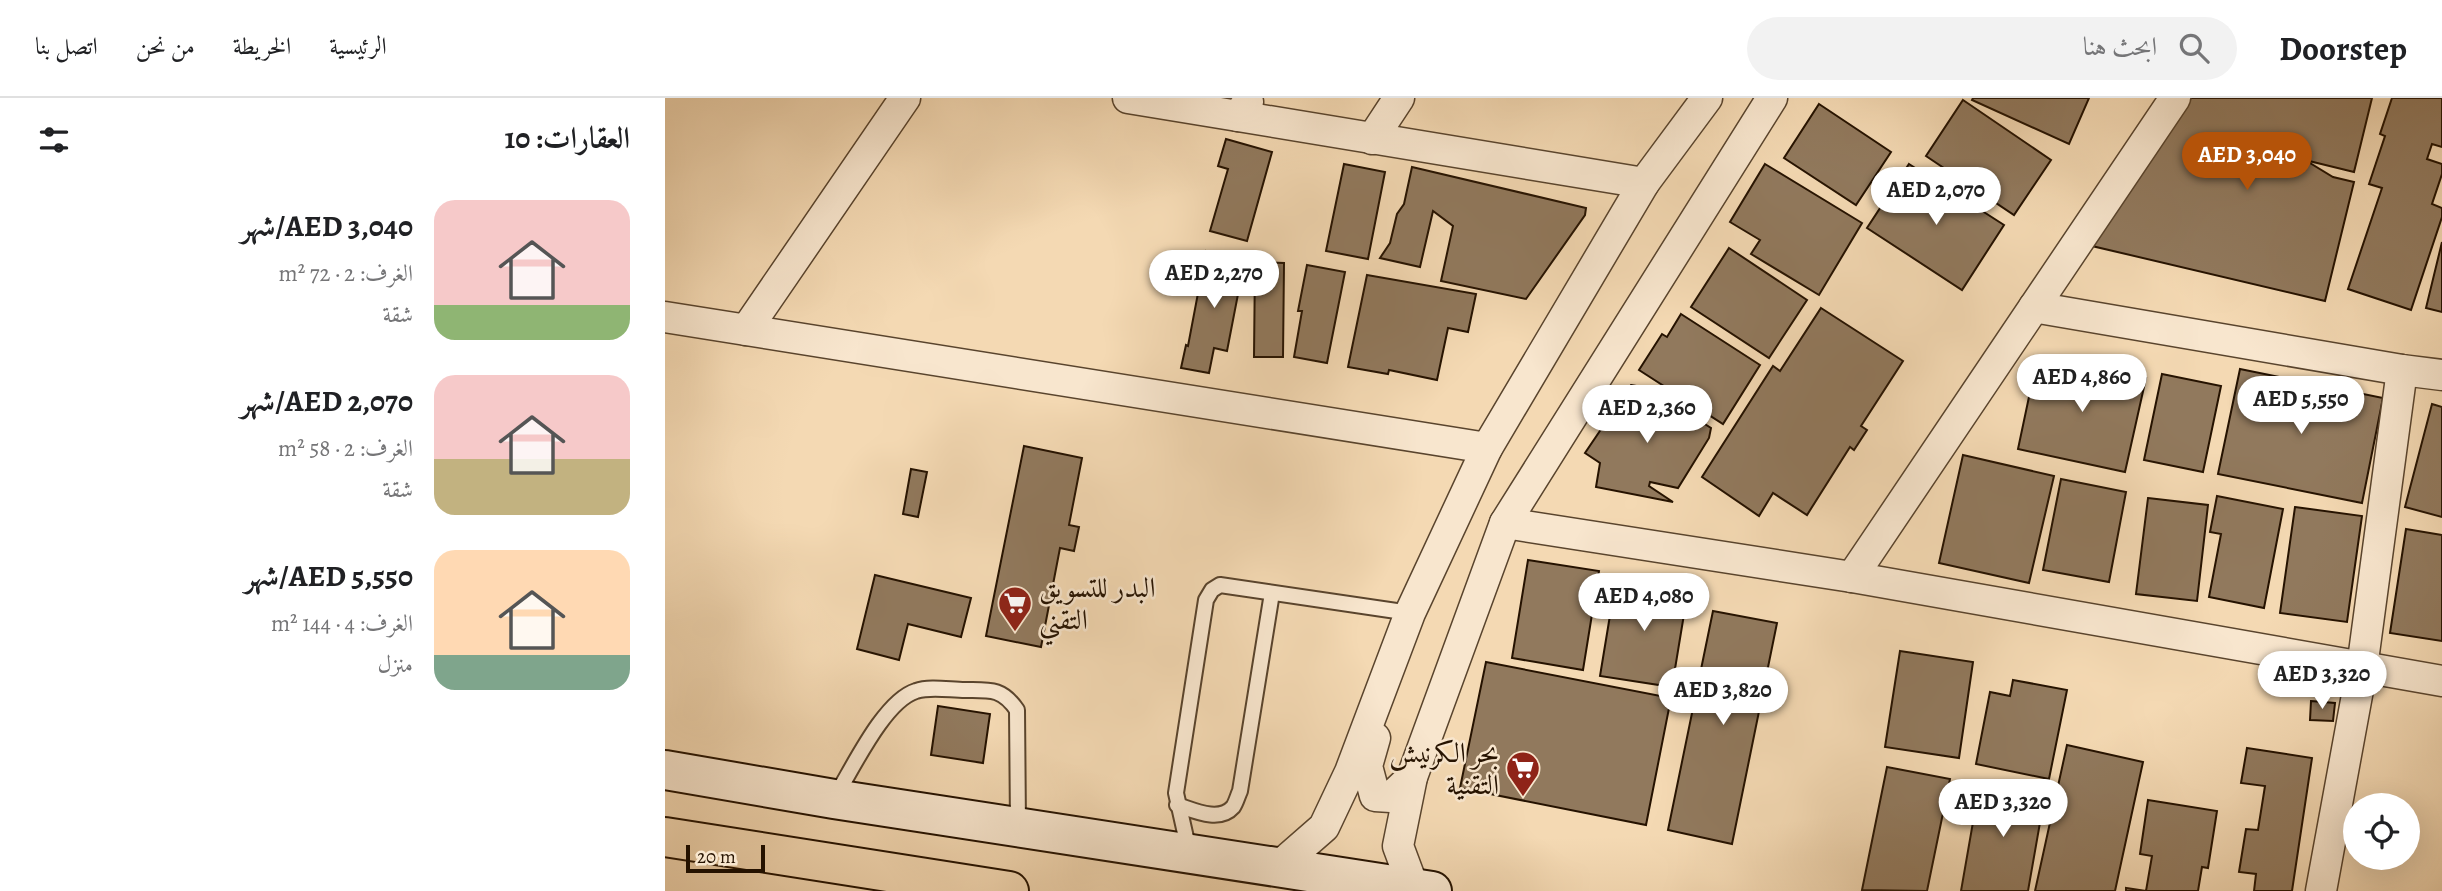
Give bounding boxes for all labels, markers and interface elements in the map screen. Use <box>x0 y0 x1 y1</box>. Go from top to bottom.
search box <box>1747 17 2237 80</box>
text: Doorstep <box>2279 26 2407 71</box>
text: ابحث هنا <box>2083 29 2157 64</box>
icon: search <box>2175 29 2213 67</box>
text: اتصل بنا <box>35 30 98 62</box>
text: من نحن <box>136 30 195 62</box>
text: الخريطة <box>233 30 291 62</box>
text: الرئيسية <box>329 30 387 62</box>
text: العقارات: 10 <box>505 118 630 158</box>
icon: filters <box>35 121 73 159</box>
pin: AED 3,040 <box>2167 132 2327 192</box>
text: AED 3,040 <box>2198 139 2296 170</box>
pin: AED 2,070 <box>1856 167 2016 227</box>
text: AED 2,070 <box>1887 174 1985 205</box>
text: AED 3,040/شهر <box>241 206 413 246</box>
icon: home <box>490 228 574 312</box>
pin: AED 2,270 <box>1134 250 1294 310</box>
text: AED 2,270 <box>1165 257 1263 288</box>
text: الغرف: 2 · 72 m² <box>279 258 413 289</box>
text: شقة <box>383 299 413 330</box>
pin: AED 4,860 <box>2002 354 2162 414</box>
text: AED 4,860 <box>2033 361 2131 392</box>
pin: AED 5,550 <box>2221 376 2381 436</box>
text: AED 2,070/شهر <box>240 381 413 421</box>
text: AED 5,550 <box>2253 383 2349 414</box>
pin: AED 2,360 <box>1567 386 1727 445</box>
text: AED 2,360 <box>1598 392 1696 423</box>
icon: home <box>490 403 574 487</box>
text: الغرف: 2 · 58 m² <box>278 433 413 464</box>
text: شقة <box>383 474 413 505</box>
text: AED 5,550/شهر <box>244 556 413 596</box>
place label: البدر للتسويق التقني <box>1039 569 1155 646</box>
pin: AED 4,080 <box>1564 574 1724 633</box>
icon: home <box>490 578 574 662</box>
text: AED 4,080 <box>1594 580 1694 611</box>
supermarket icon: البدر للتسويق التقني <box>996 584 1034 633</box>
text: الغرف: 4 · 144 m² <box>271 608 413 639</box>
text: منزل <box>378 649 413 680</box>
pin: AED 3,320 <box>2242 652 2402 711</box>
text: AED 3,320 <box>2274 658 2370 689</box>
pin: AED 3,820 <box>1643 668 1803 727</box>
text: AED 3,820 <box>1674 674 1772 705</box>
place label: بحر الكرنيش التقنية <box>1389 734 1499 804</box>
supermarket icon: بحر الكرنيش التقنية <box>1504 749 1542 798</box>
pin: AED 3,320 <box>1923 780 2083 839</box>
text: AED 3,320 <box>1955 786 2051 817</box>
map controls <box>2343 793 2420 870</box>
button: locate <box>2343 793 2420 870</box>
scale bar <box>686 842 765 874</box>
text: 20 m <box>697 844 736 870</box>

